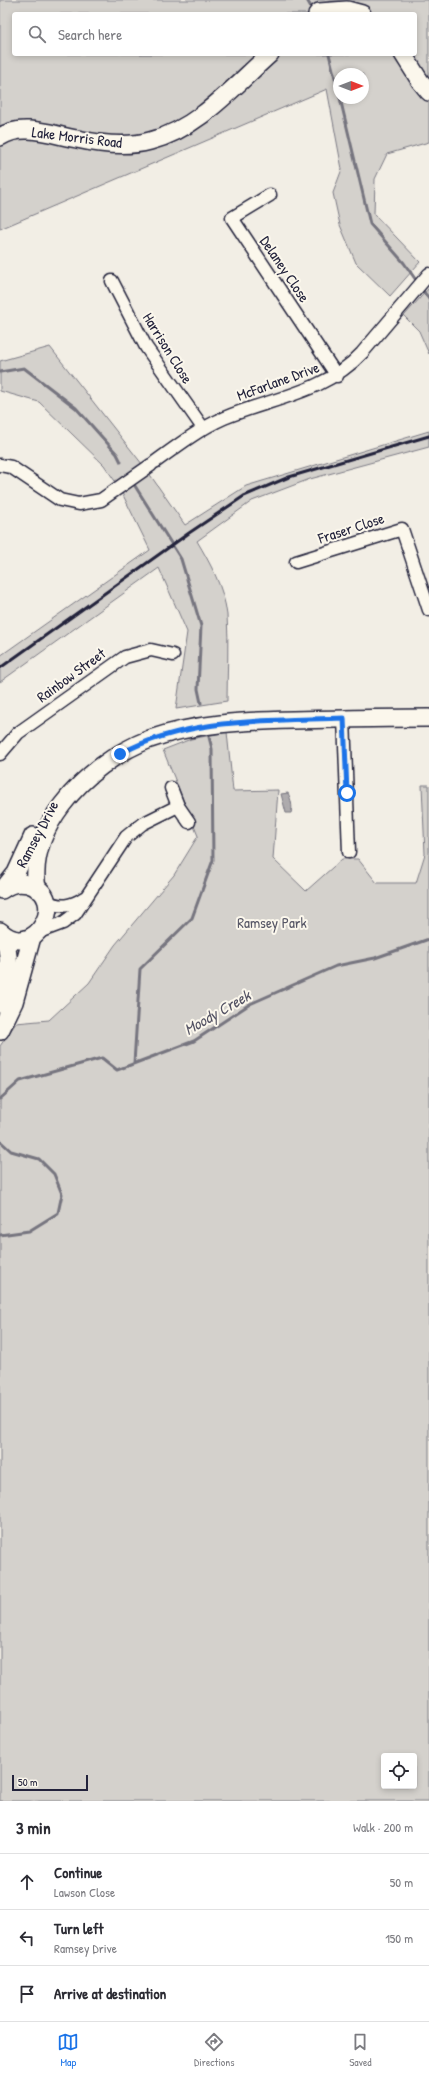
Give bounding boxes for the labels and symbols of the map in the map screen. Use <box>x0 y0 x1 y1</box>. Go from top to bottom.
north arrow <box>333 68 369 104</box>
street label: Lake Morris Road <box>31 121 123 153</box>
street label: Delaney Close <box>255 232 315 306</box>
street label: Harrison Close <box>138 309 198 387</box>
street label: McFarlane Drive <box>234 356 322 406</box>
street label: Fraser Close <box>314 507 387 549</box>
street label: Rainbow Street <box>32 642 110 707</box>
route end <box>111 745 129 763</box>
route start <box>338 784 356 802</box>
street label: Ramsey Drive <box>11 797 63 871</box>
park label: Ramsey Park <box>237 912 307 933</box>
water label: Moody Creek <box>180 983 255 1040</box>
scale bar <box>12 1773 88 1792</box>

